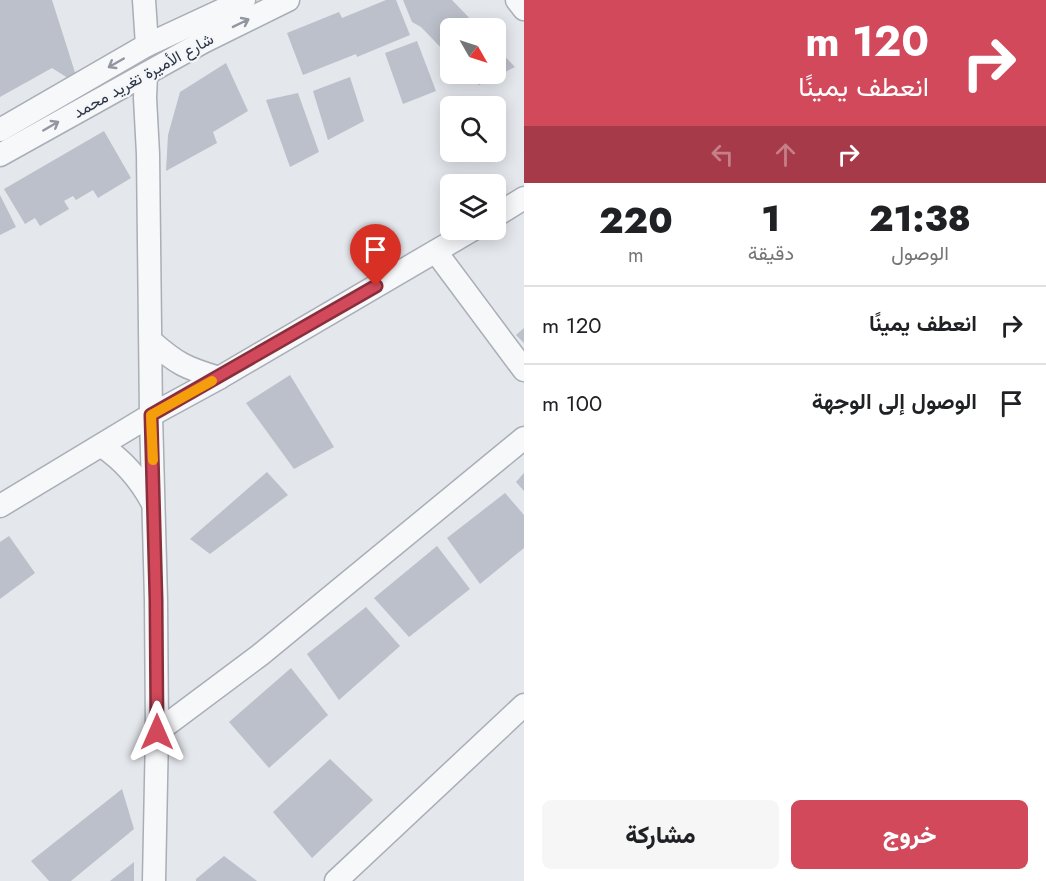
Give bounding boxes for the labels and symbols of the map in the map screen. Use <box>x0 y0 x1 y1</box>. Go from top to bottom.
one-way arrow <box>231 17 249 28</box>
north arrow <box>440 18 506 84</box>
street label: شارع الأميرة تغريد محمد <box>69 27 218 124</box>
one-way arrow <box>108 57 125 69</box>
one-way arrow <box>42 120 59 132</box>
pin <box>350 224 401 286</box>
position arrow <box>125 700 189 764</box>

